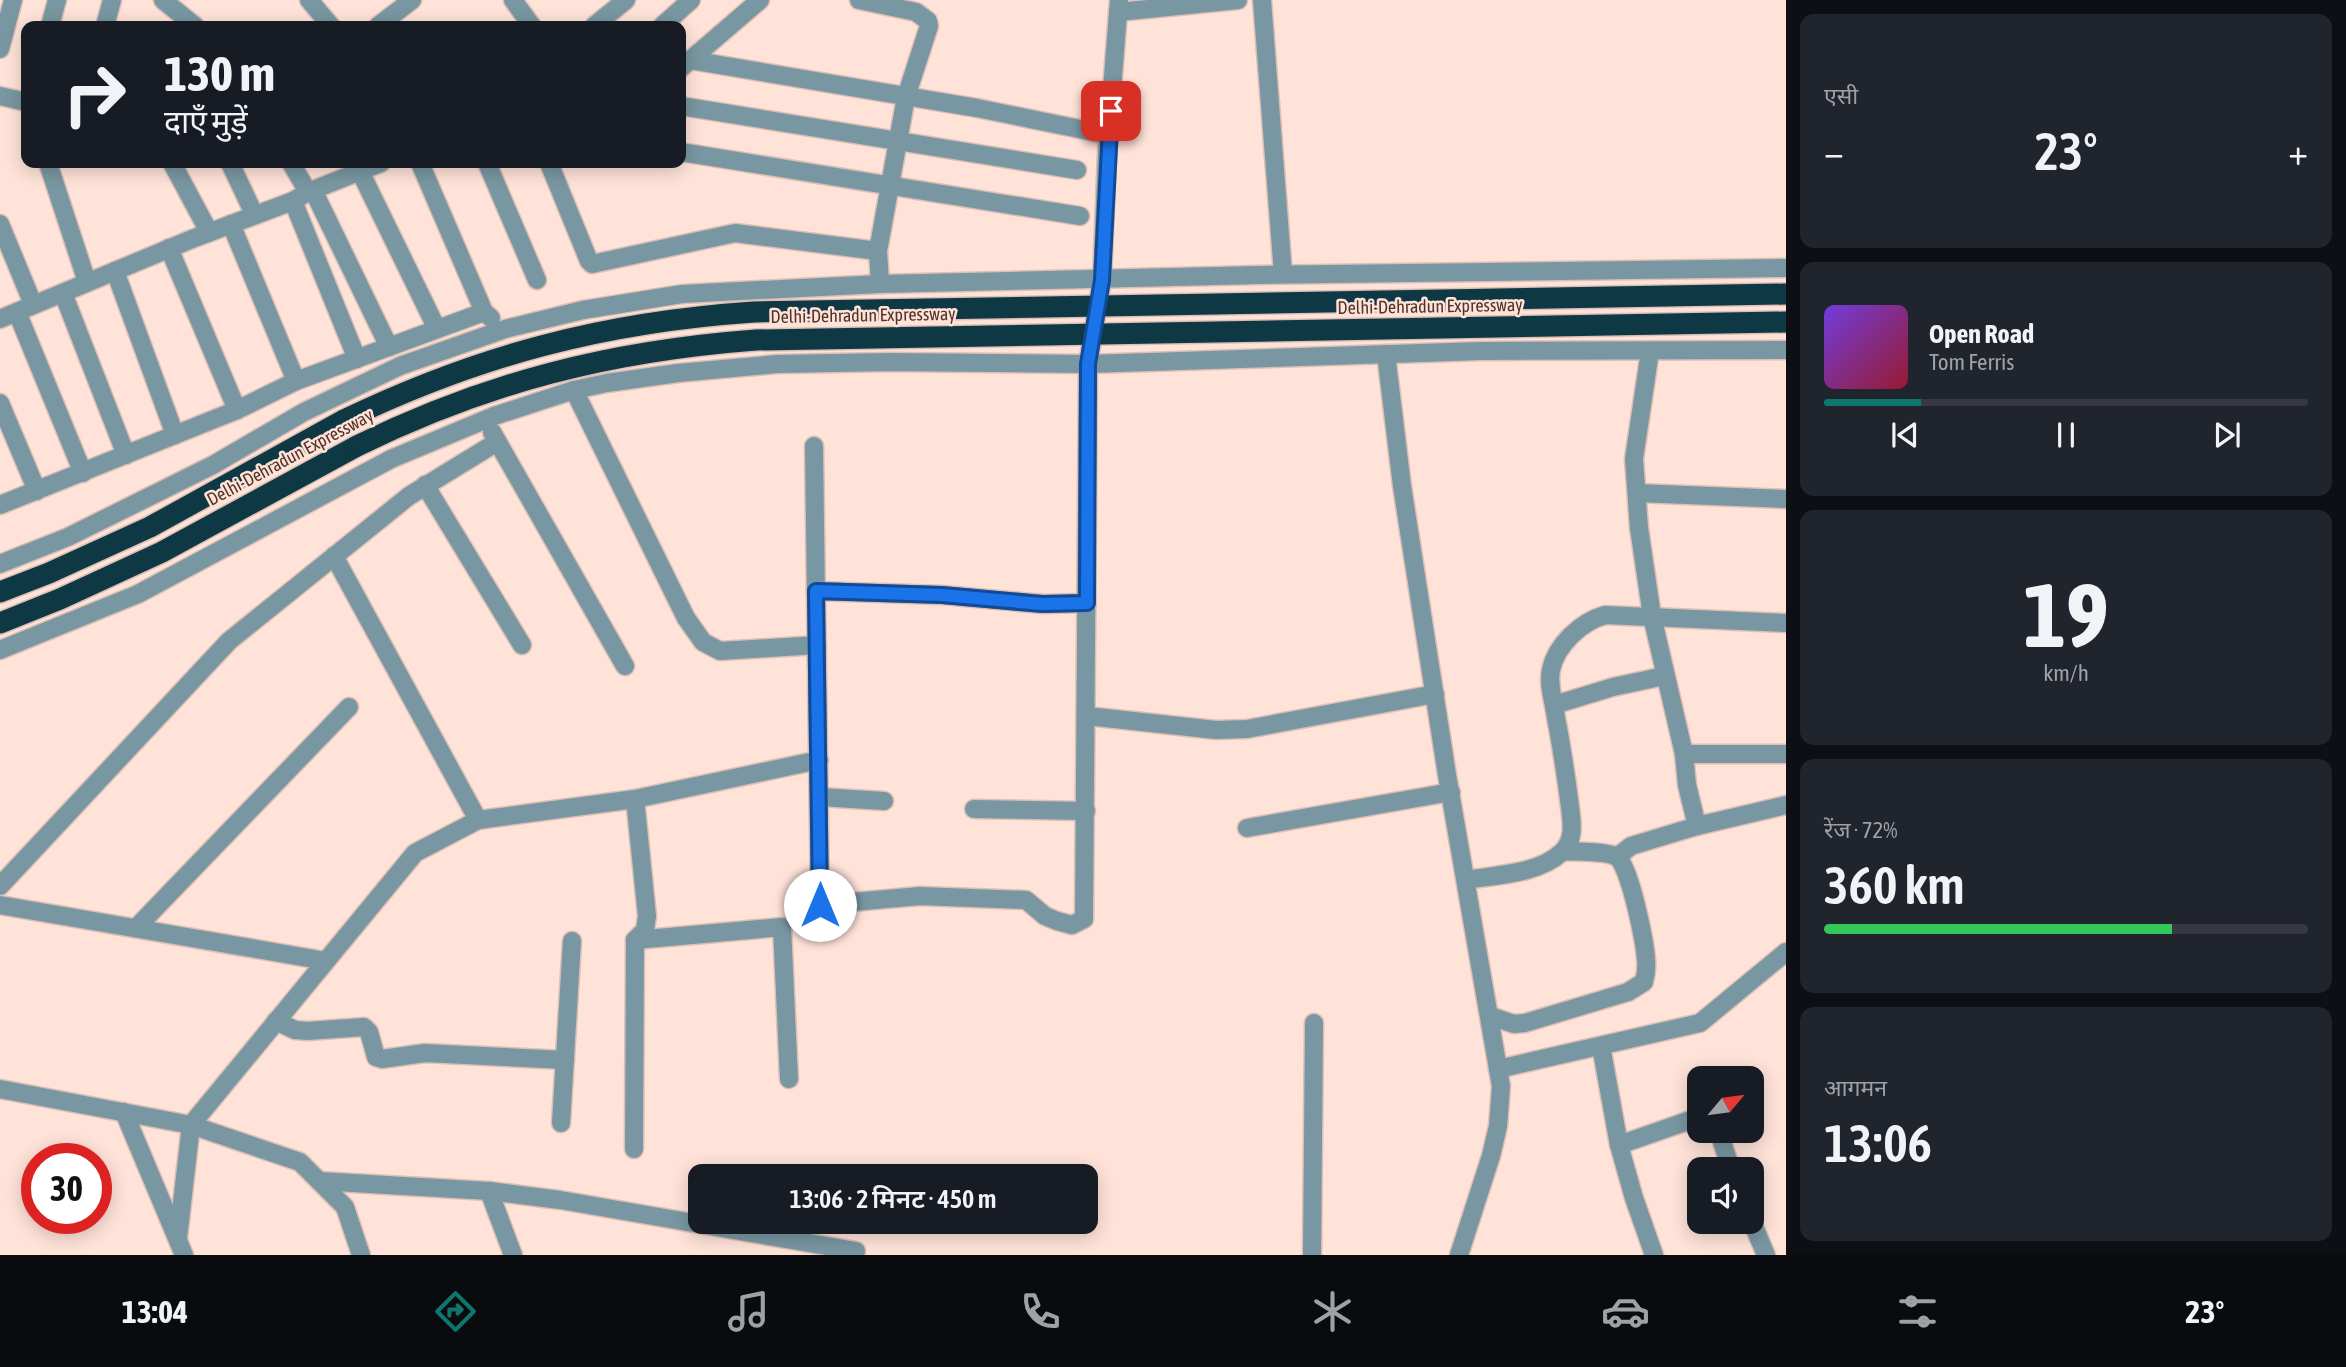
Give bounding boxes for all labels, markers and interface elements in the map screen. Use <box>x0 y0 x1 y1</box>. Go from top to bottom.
text: 130 m <box>164 45 275 101</box>
icon: right <box>49 49 140 140</box>
pin <box>1081 81 1141 141</box>
text: एसी <box>1824 83 1858 109</box>
icon: arrive <box>1092 92 1130 130</box>
text: दाएँ मुड़ें <box>164 103 248 140</box>
text: 23° <box>2034 121 2098 181</box>
text: − <box>1824 130 1844 173</box>
text: + <box>2288 130 2308 173</box>
street label: Delhi-Dehradun Expressway <box>1337 294 1523 318</box>
street label: Delhi-Dehradun Expressway <box>770 303 956 327</box>
text: Open Road <box>1929 319 2034 349</box>
text: Tom Ferris <box>1929 349 2014 375</box>
street label: Delhi-Dehradun Expressway <box>203 404 377 510</box>
icon: previous <box>1886 416 1924 454</box>
icon: pause <box>2047 416 2085 454</box>
icon: next <box>2208 416 2246 454</box>
text: 19 <box>2023 562 2109 666</box>
text: km/h <box>2043 660 2089 686</box>
text: रेंज · 72% <box>1824 817 1898 843</box>
text: 360 km <box>1824 855 1965 915</box>
position arrow <box>783 868 857 942</box>
north arrow <box>1687 1066 1764 1143</box>
map controls <box>1687 1066 1764 1234</box>
text: आगमन <box>1824 1075 1887 1101</box>
text: 13:06 <box>1824 1113 1932 1173</box>
speed limit sign: 30 <box>21 1143 112 1234</box>
button: sound <box>1687 1157 1764 1234</box>
text: 13:06 · 2 मिनट · 450 m <box>790 1184 996 1214</box>
icon: directions <box>431 1287 480 1336</box>
icon: music <box>724 1287 773 1336</box>
icon: phone <box>1016 1287 1065 1336</box>
icon: climate <box>1308 1287 1357 1336</box>
icon: car <box>1601 1287 1650 1336</box>
icon: filters <box>1893 1287 1942 1336</box>
text: 13:04 <box>122 1293 188 1330</box>
text: 23° <box>2185 1293 2224 1330</box>

